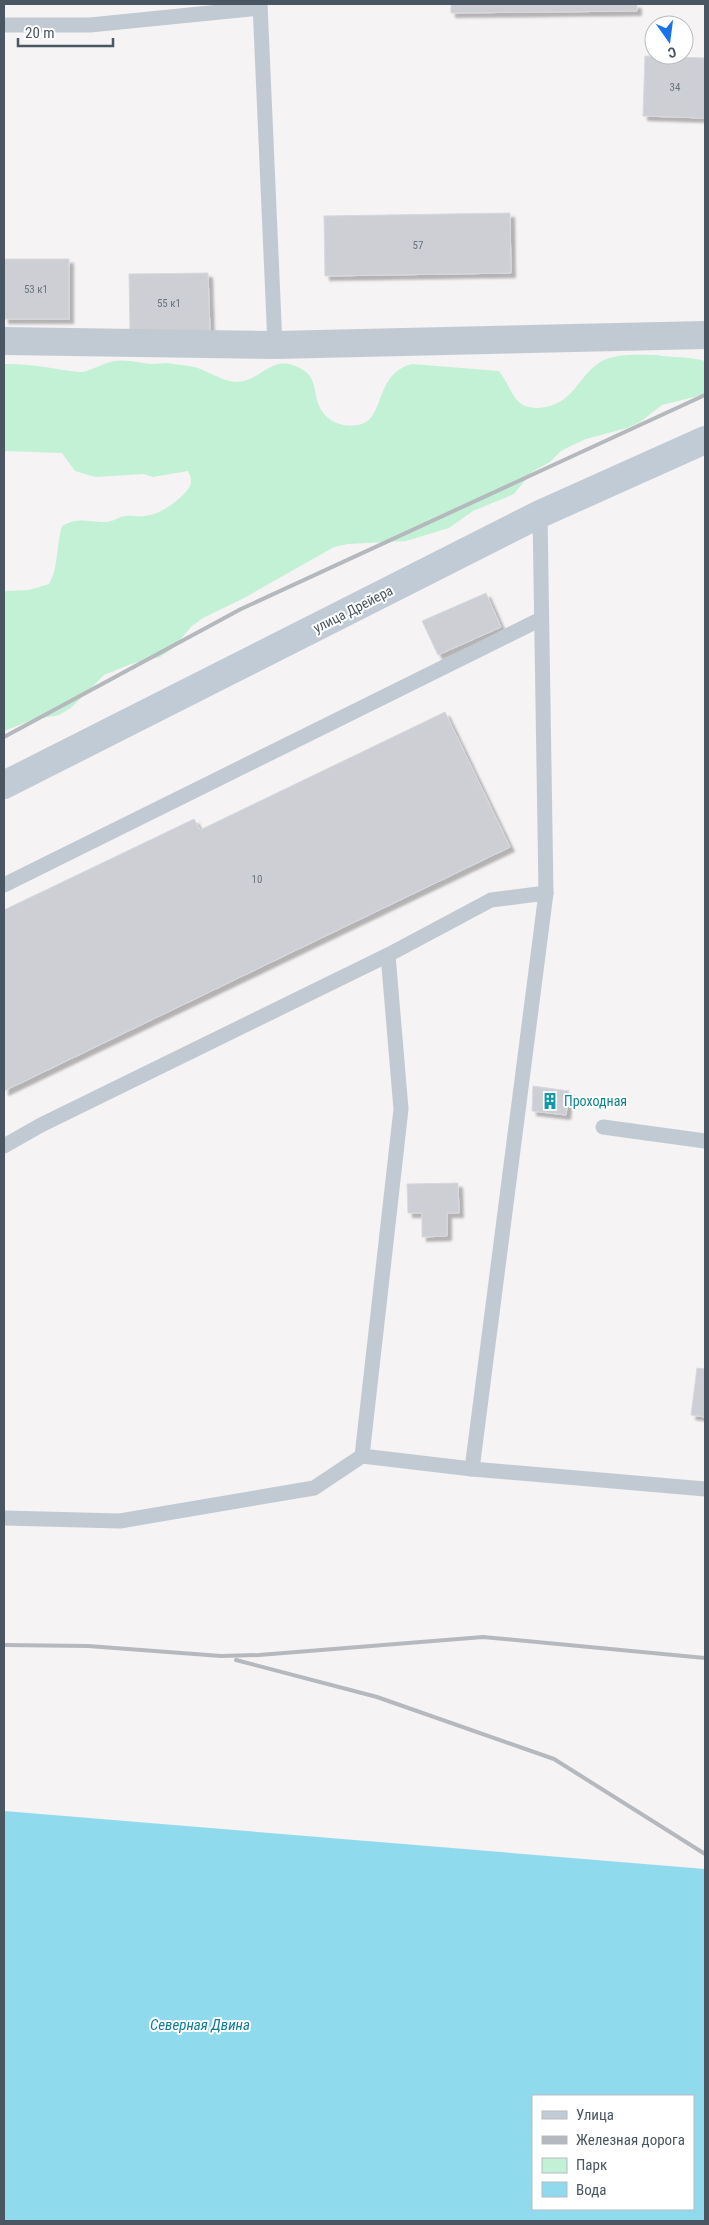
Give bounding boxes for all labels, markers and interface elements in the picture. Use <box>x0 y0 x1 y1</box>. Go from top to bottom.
scale bar <box>18 15 112 47</box>
north arrow <box>644 15 694 65</box>
text: 20 m <box>25 24 55 42</box>
text: С <box>666 44 678 61</box>
house number: 34 <box>670 81 681 94</box>
house number: 57 <box>413 239 423 252</box>
house number: 53 к1 <box>24 283 48 296</box>
house number: 55 к1 <box>157 297 181 310</box>
street label: улица Дрейера <box>311 582 395 636</box>
house number: 10 <box>252 873 262 886</box>
building icon: Проходная <box>540 1091 560 1111</box>
place label: Проходная <box>564 1093 627 1109</box>
water label: Северная Двина <box>150 2016 250 2034</box>
legend <box>532 2095 694 2210</box>
text: Улица <box>576 2106 614 2124</box>
text: Железная дорога <box>576 2131 685 2149</box>
text: Парк <box>576 2156 607 2174</box>
text: Вода <box>576 2181 606 2199</box>

